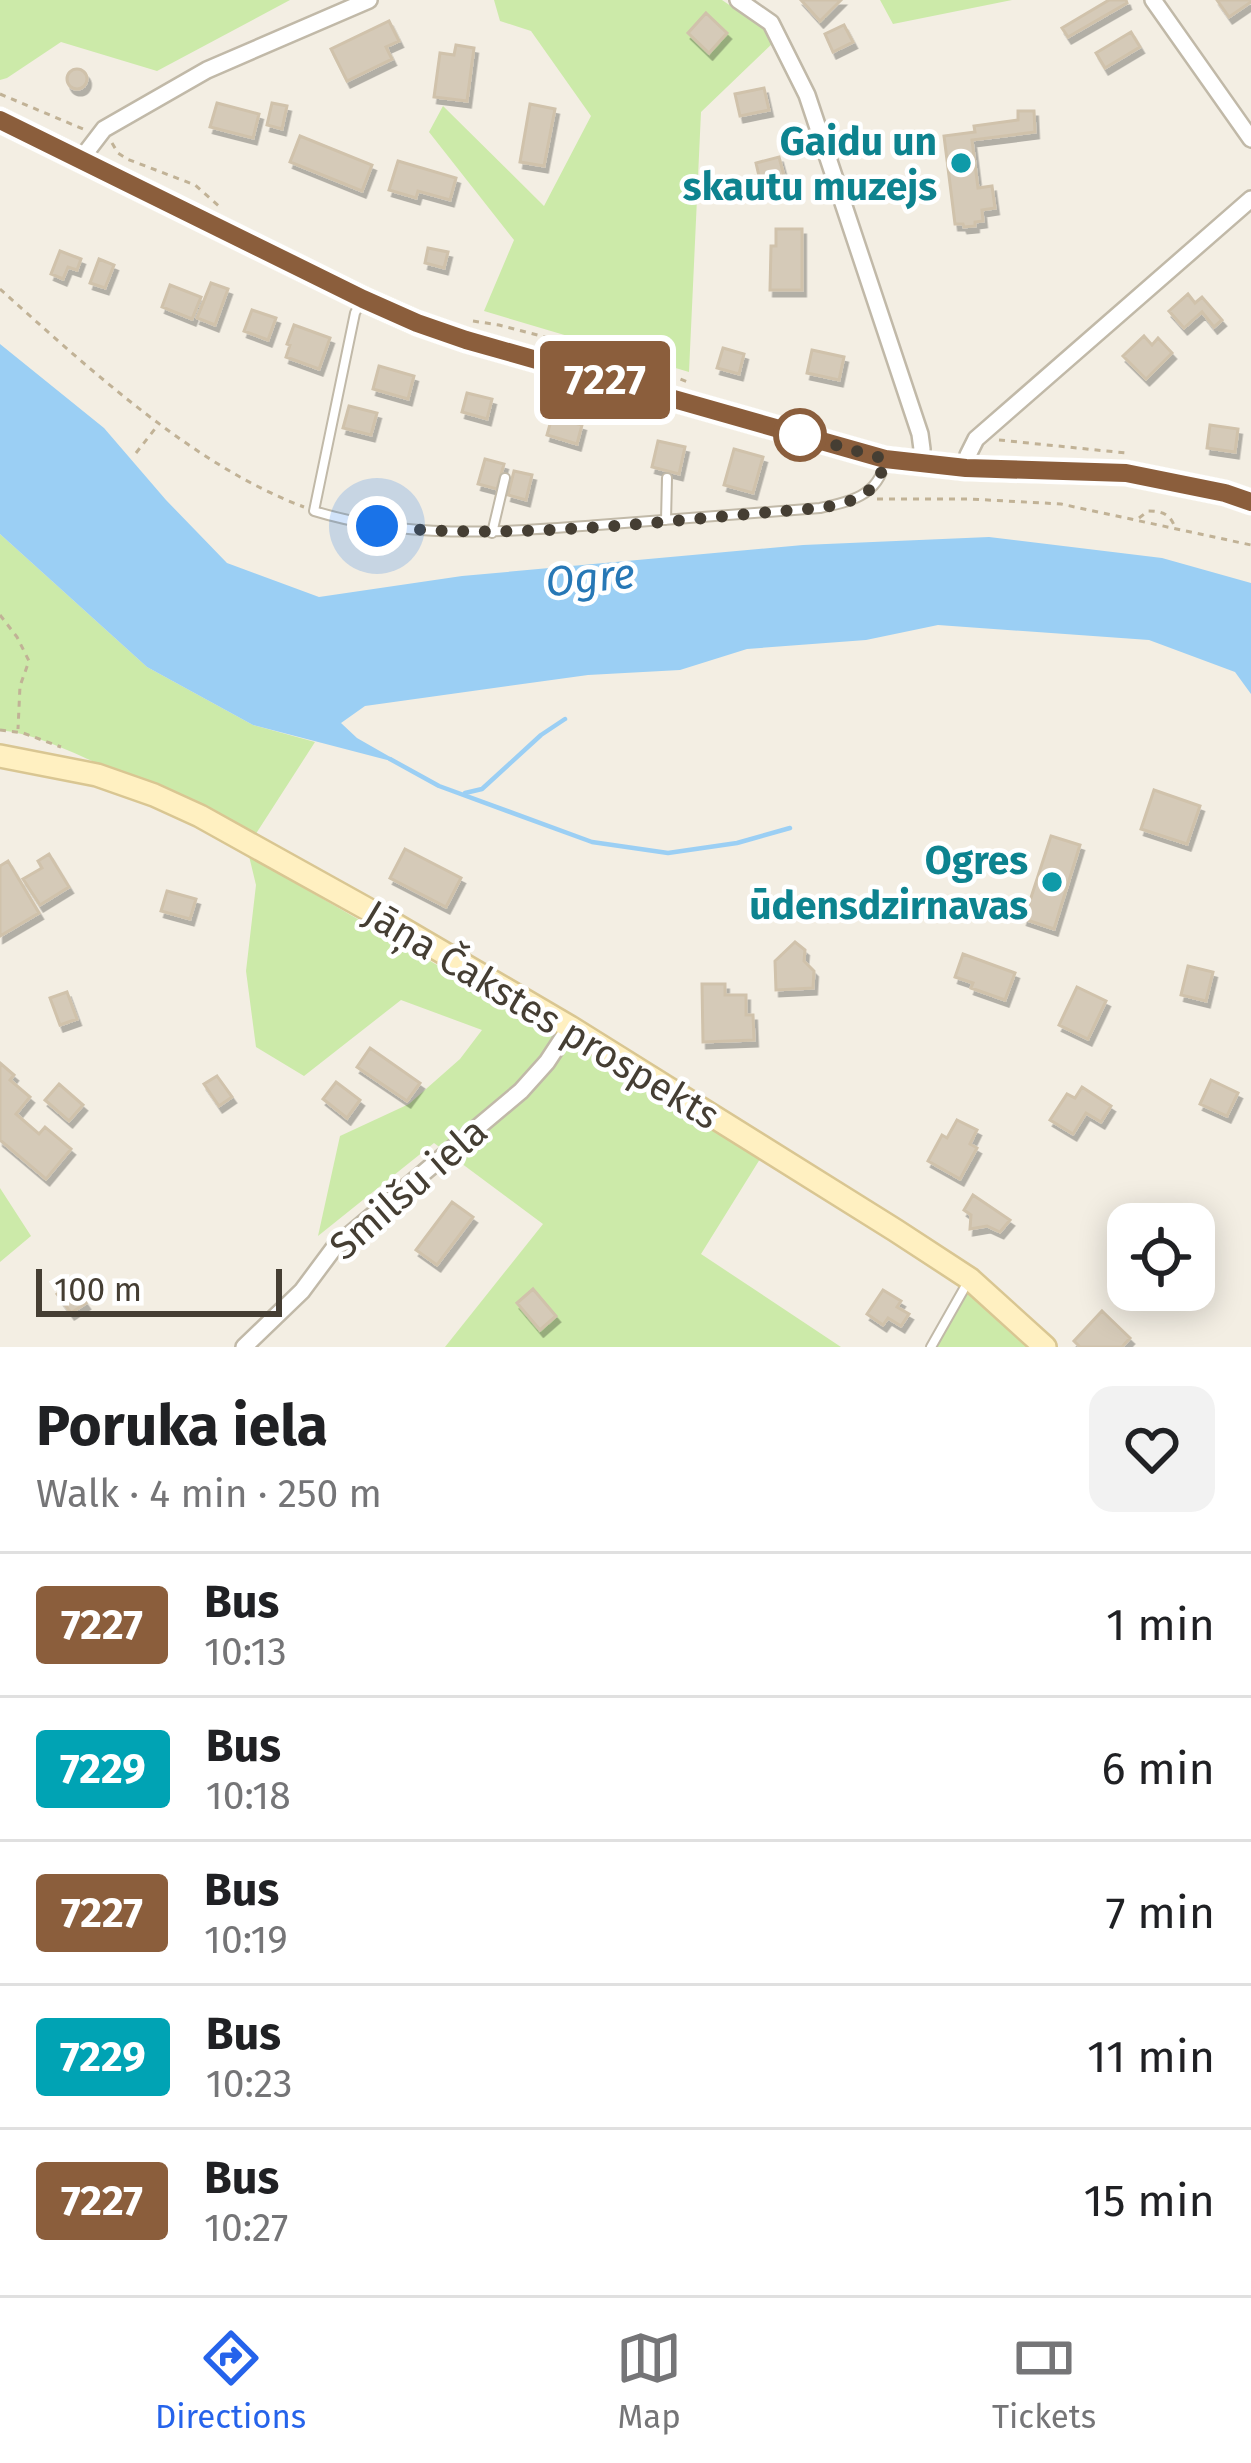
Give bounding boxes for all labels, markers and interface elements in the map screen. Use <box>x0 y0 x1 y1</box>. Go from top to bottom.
place label: Gaidu un skautu muzejs <box>683 119 937 210</box>
marker: Gaidu un skautu muzejs <box>948 150 974 176</box>
line badge: 7227 <box>521 341 689 419</box>
text: 7227 <box>564 355 646 405</box>
unlabelled marker <box>775 410 825 460</box>
your location <box>347 496 407 556</box>
water label: Ogre <box>543 548 637 608</box>
place label: Ogres ūdensdzirnavas <box>749 838 1028 929</box>
marker: Ogres ūdensdzirnavas <box>1039 869 1065 895</box>
street label: Jāņa Čakstes prospekts <box>355 890 728 1141</box>
street label: Smilšu iela <box>321 1108 497 1269</box>
map controls <box>1107 1203 1215 1311</box>
button: locate <box>1107 1203 1215 1311</box>
scale bar <box>36 1263 282 1316</box>
text: 100 m <box>54 1270 142 1310</box>
button: heart <box>1089 1386 1215 1512</box>
text: Poruka iela <box>36 1392 328 1460</box>
text: Walk · 4 min · 250 m <box>36 1471 382 1517</box>
text: Bus <box>204 1575 279 1629</box>
text: 1 min <box>1106 1598 1215 1652</box>
text: 7227 <box>61 1600 143 1650</box>
text: 10:13 <box>204 1629 287 1675</box>
text: Bus <box>206 1719 281 1773</box>
text: 6 min <box>1101 1742 1215 1796</box>
text: 7229 <box>60 1744 146 1794</box>
text: 10:18 <box>206 1773 291 1819</box>
text: Bus <box>204 1863 279 1917</box>
text: 7 min <box>1105 1886 1215 1940</box>
text: 7227 <box>61 1888 143 1938</box>
text: 10:19 <box>204 1917 288 1963</box>
text: Bus <box>206 2007 281 2061</box>
text: 11 min <box>1087 2030 1215 2084</box>
text: 7229 <box>60 2032 146 2082</box>
text: 10:23 <box>206 2061 292 2107</box>
text: Bus <box>204 2151 279 2205</box>
text: 15 min <box>1083 2174 1215 2228</box>
text: 7227 <box>61 2176 143 2226</box>
text: 10:27 <box>204 2205 288 2251</box>
tab: Directions <box>155 2325 306 2437</box>
tab: Map <box>616 2325 682 2437</box>
tab: Tickets <box>992 2325 1096 2437</box>

